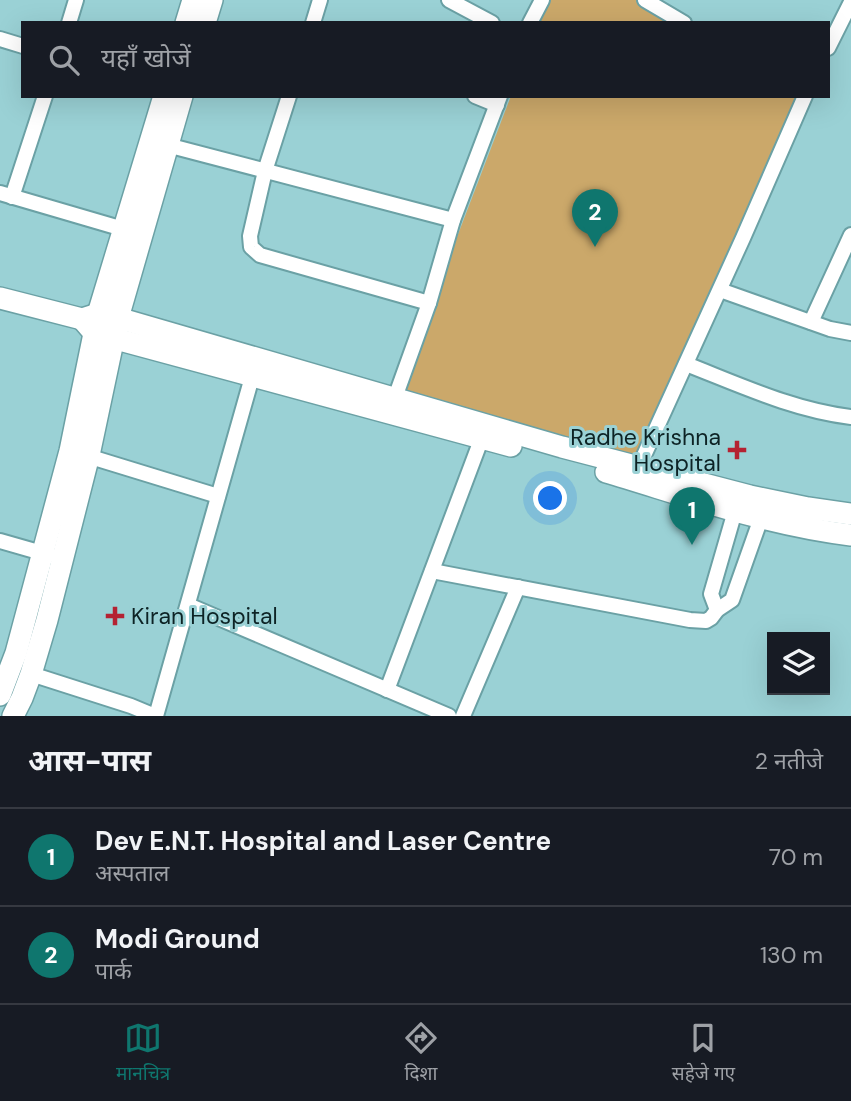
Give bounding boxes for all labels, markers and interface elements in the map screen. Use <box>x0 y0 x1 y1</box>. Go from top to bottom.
search box <box>21 21 830 98</box>
icon: search <box>45 41 83 79</box>
text: यहाँ खोजें <box>101 41 191 75</box>
pin: 2 <box>572 189 618 247</box>
place label: Radhe Krishna Hospital <box>570 422 721 478</box>
marker: Radhe Krishna Hospital <box>727 440 747 460</box>
your location <box>533 481 567 515</box>
pin: 1 <box>669 487 715 545</box>
place label: Kiran Hospital <box>131 601 278 631</box>
marker: Kiran Hospital <box>105 606 125 626</box>
map controls <box>767 632 830 695</box>
button: layers <box>767 632 830 695</box>
text: आस-पास <box>28 741 151 780</box>
text: 2 नतीजे <box>755 746 823 776</box>
text: Dev E.N.T. Hospital and Laser Centre <box>95 824 551 858</box>
text: 1 <box>47 842 55 872</box>
text: 70 m <box>769 842 823 872</box>
text: अस्पताल <box>95 858 169 888</box>
text: Modi Ground <box>95 922 260 956</box>
text: 2 <box>44 940 58 970</box>
text: 130 m <box>760 940 823 970</box>
text: पार्क <box>95 956 132 986</box>
tab: मानचित्र <box>116 1019 170 1088</box>
tab: दिशा <box>402 1019 440 1088</box>
tab: सहेजे गए <box>672 1019 735 1088</box>

